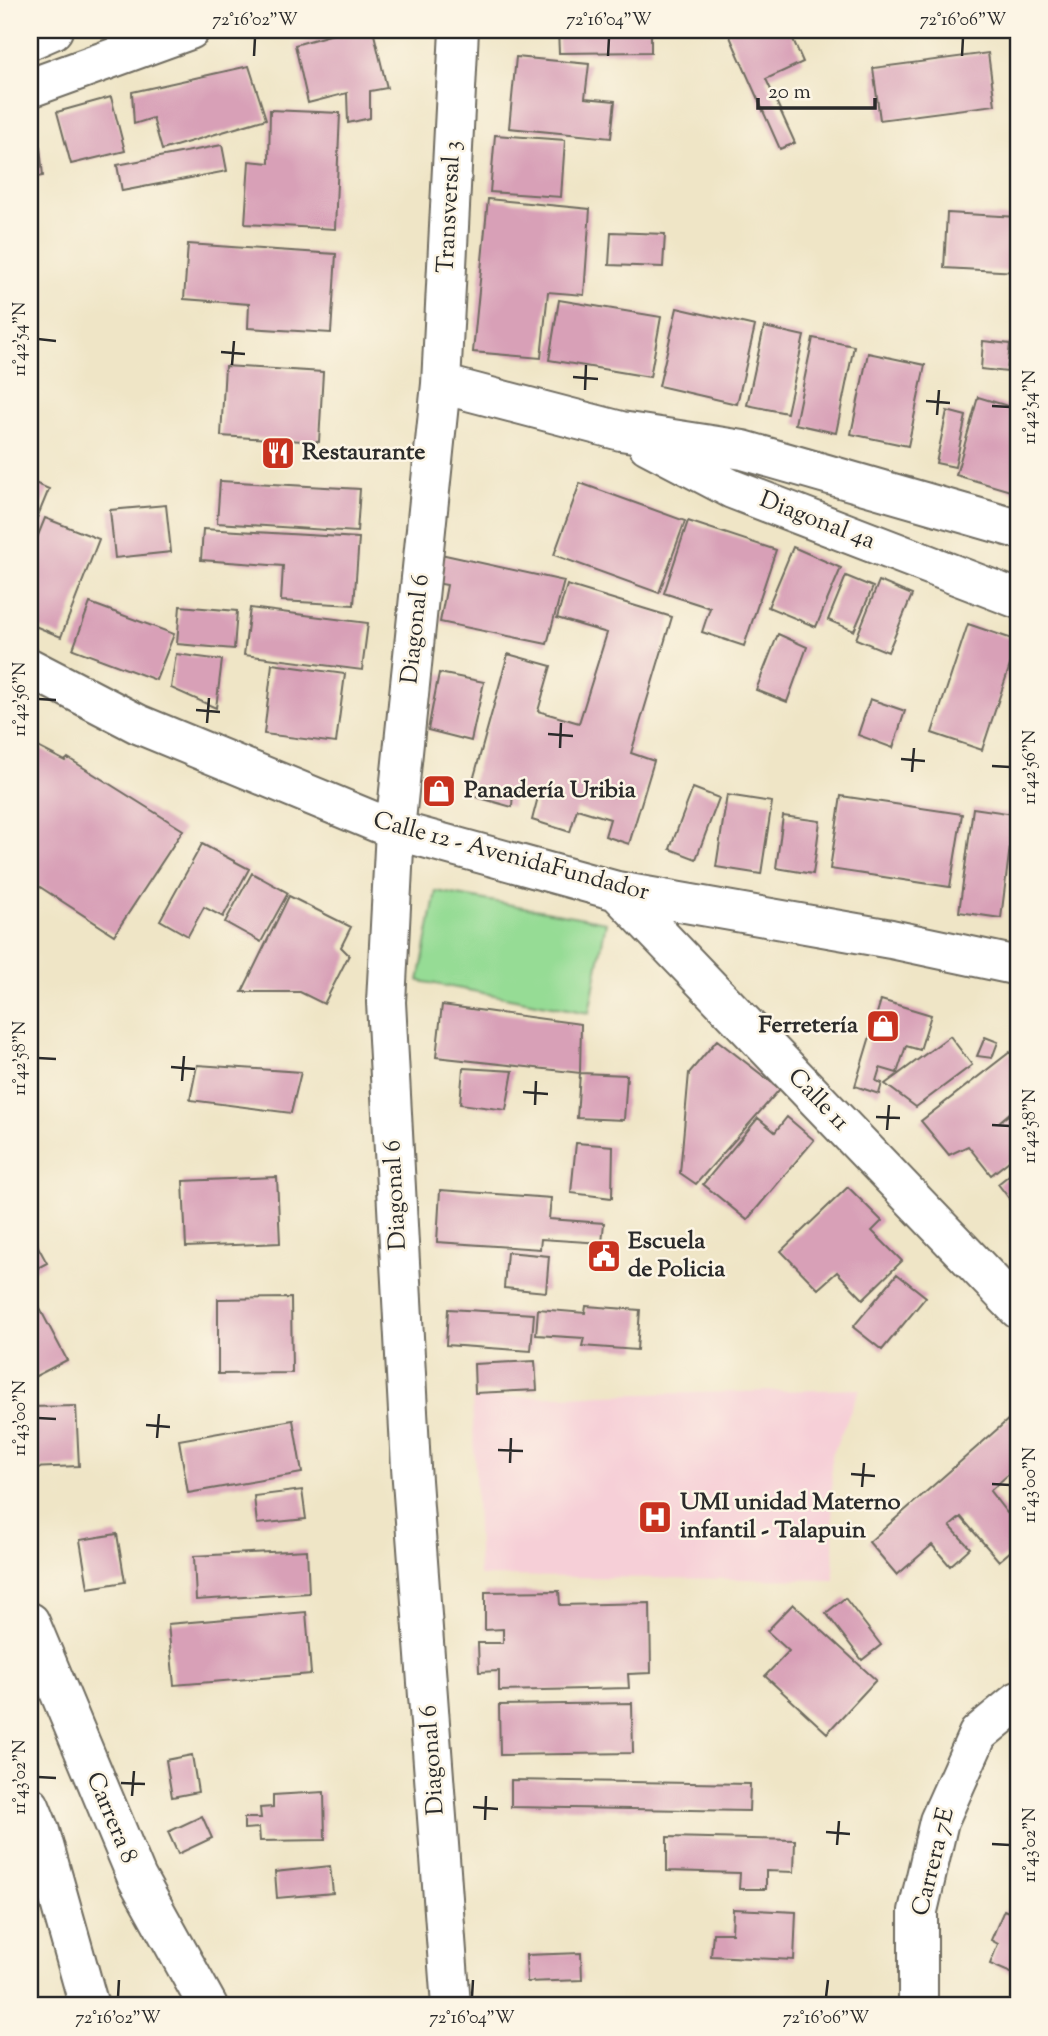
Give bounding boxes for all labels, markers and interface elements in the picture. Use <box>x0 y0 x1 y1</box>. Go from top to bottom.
text: 72°16'02"W <box>212 8 298 34</box>
text: 72°16'04"W <box>566 8 652 34</box>
text: 72°16'06"W <box>920 8 1006 34</box>
scale bar <box>758 66 875 110</box>
text: 20 m <box>768 78 811 108</box>
street label: Transversal 3 <box>430 140 470 274</box>
text: 11°42'54"N <box>8 302 34 376</box>
text: 11°42'54"N <box>1018 370 1044 444</box>
restaurant icon: Restaurante <box>259 434 297 472</box>
place label: Restaurante <box>302 436 425 470</box>
street label: Diagonal 4a <box>754 483 880 559</box>
street label: Diagonal 6 <box>393 572 439 686</box>
text: 11°42'56"N <box>8 662 34 736</box>
text: 11°42'56"N <box>1018 730 1044 804</box>
shop icon: Panadería Uribia <box>420 772 458 810</box>
place label: Panadería Uribia <box>464 774 637 808</box>
street label: Calle 12 - AvenidaFundador <box>369 804 653 910</box>
shop icon: Ferretería <box>864 1007 902 1045</box>
place label: Ferretería <box>759 1009 859 1043</box>
text: 11°42'58"N <box>8 1021 34 1095</box>
street label: Calle 11 <box>779 1061 857 1139</box>
text: 11°42'58"N <box>1018 1089 1044 1163</box>
street label: Diagonal 6 <box>376 1139 416 1251</box>
place label: Escuela de Policia <box>628 1225 726 1287</box>
public building icon: Escuela de Policia <box>585 1237 623 1275</box>
text: 11°43'00"N <box>8 1380 34 1456</box>
text: 11°43'00"N <box>1018 1447 1044 1523</box>
place label: UMI unidad Materno infantil - Talapuin <box>680 1486 901 1548</box>
hospital icon: UMI unidad Materno infantil - Talapuin <box>636 1498 674 1536</box>
street label: Diagonal 6 <box>412 1704 454 1816</box>
text: 11°43'02"N <box>8 1739 34 1815</box>
street label: Carrera 8 <box>77 1767 145 1869</box>
street label: Carrera 7E <box>904 1804 964 1920</box>
text: 11°43'02"N <box>1018 1807 1044 1883</box>
text: 72°16'02"W <box>75 2006 161 2032</box>
text: 72°16'04"W <box>429 2006 515 2032</box>
text: 72°16'06"W <box>783 2006 869 2032</box>

